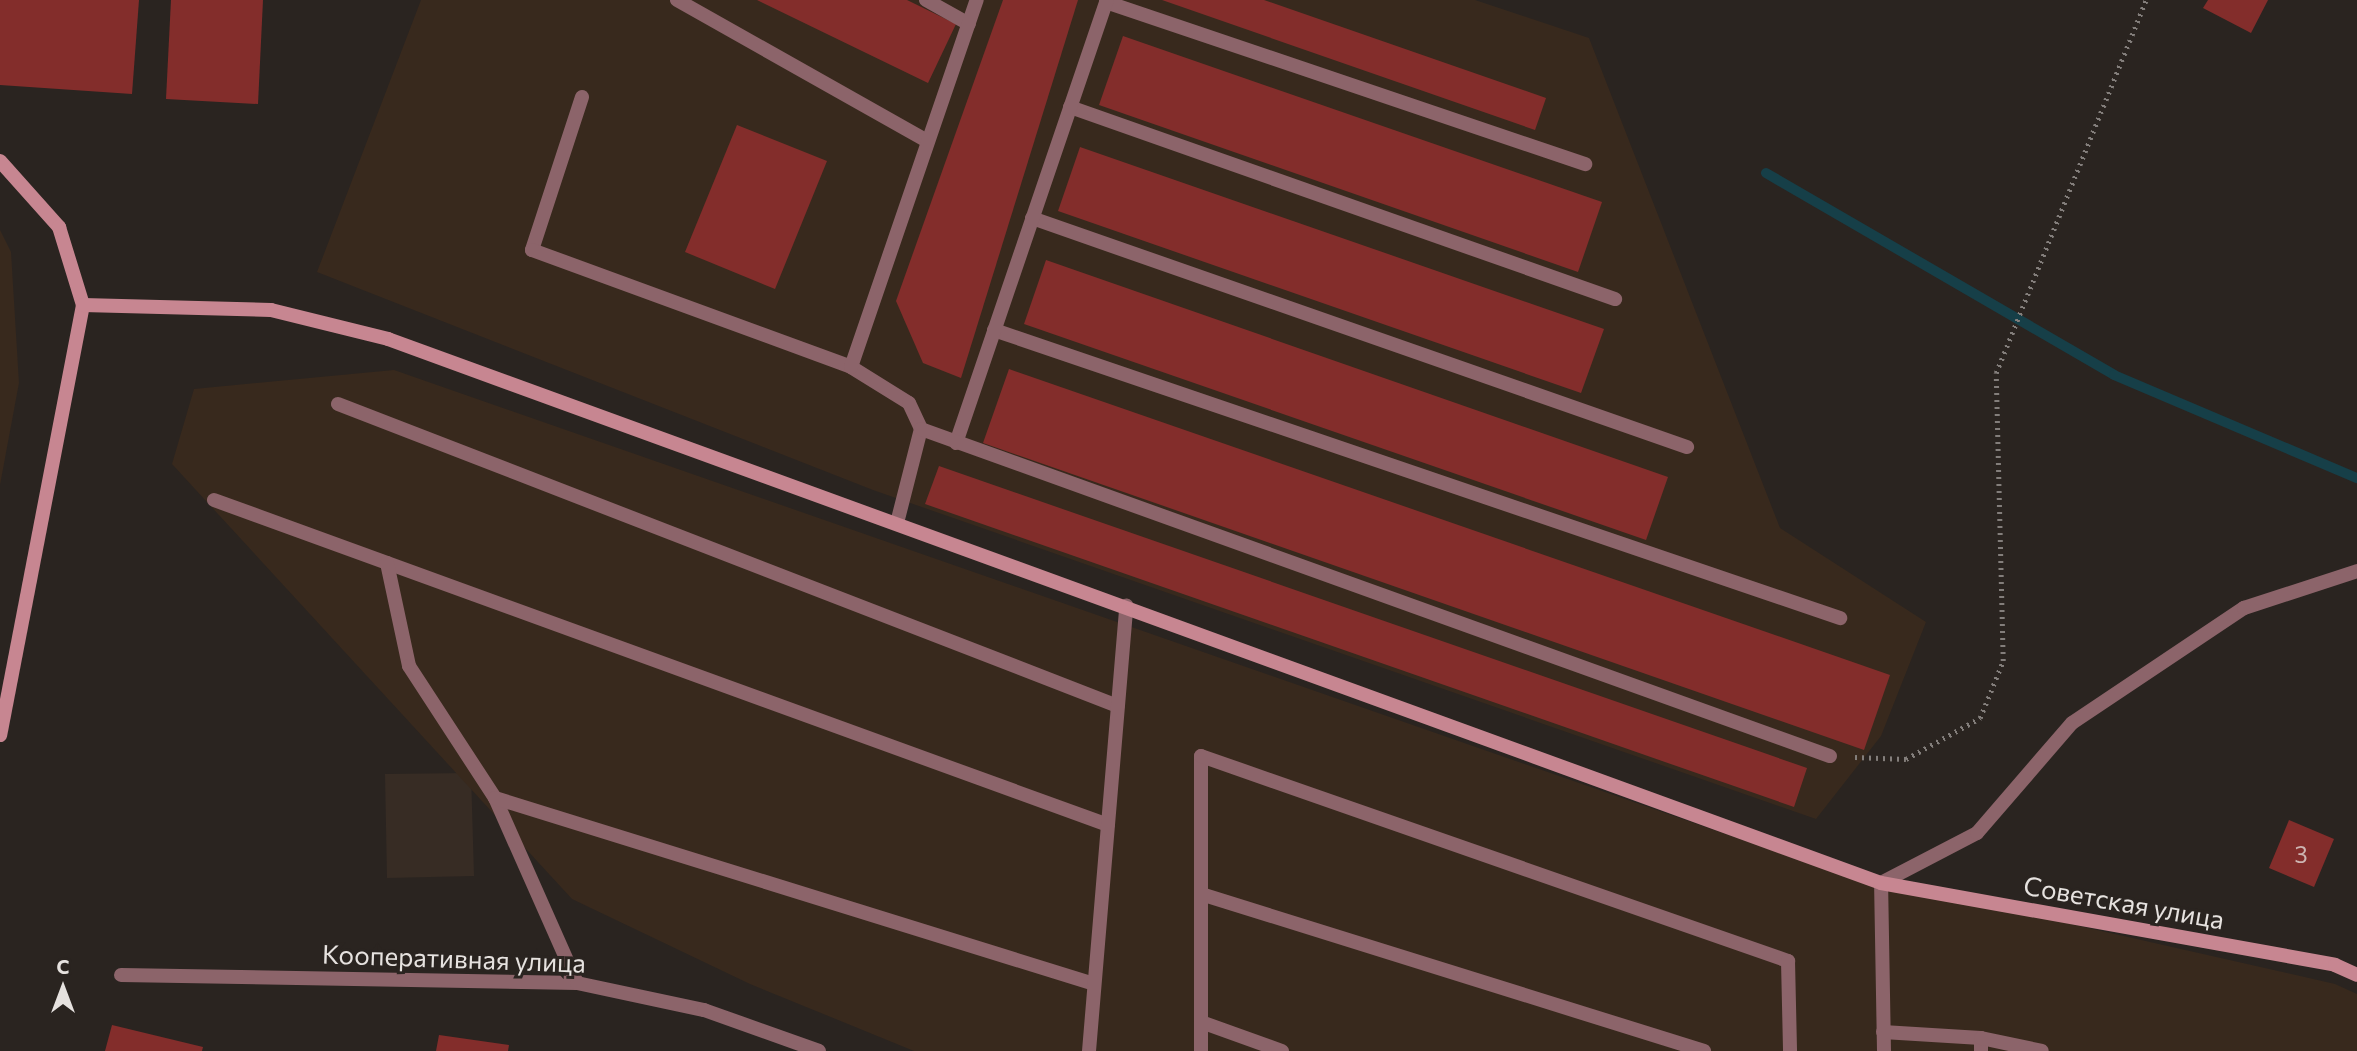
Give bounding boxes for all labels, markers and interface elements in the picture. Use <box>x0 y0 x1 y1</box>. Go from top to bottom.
house number: 3 <box>2294 840 2308 868</box>
street label: Советская улица <box>2021 869 2227 935</box>
street label: Кооперативная улица <box>322 938 586 978</box>
north arrow <box>28 953 98 1023</box>
text: С <box>57 955 70 978</box>

